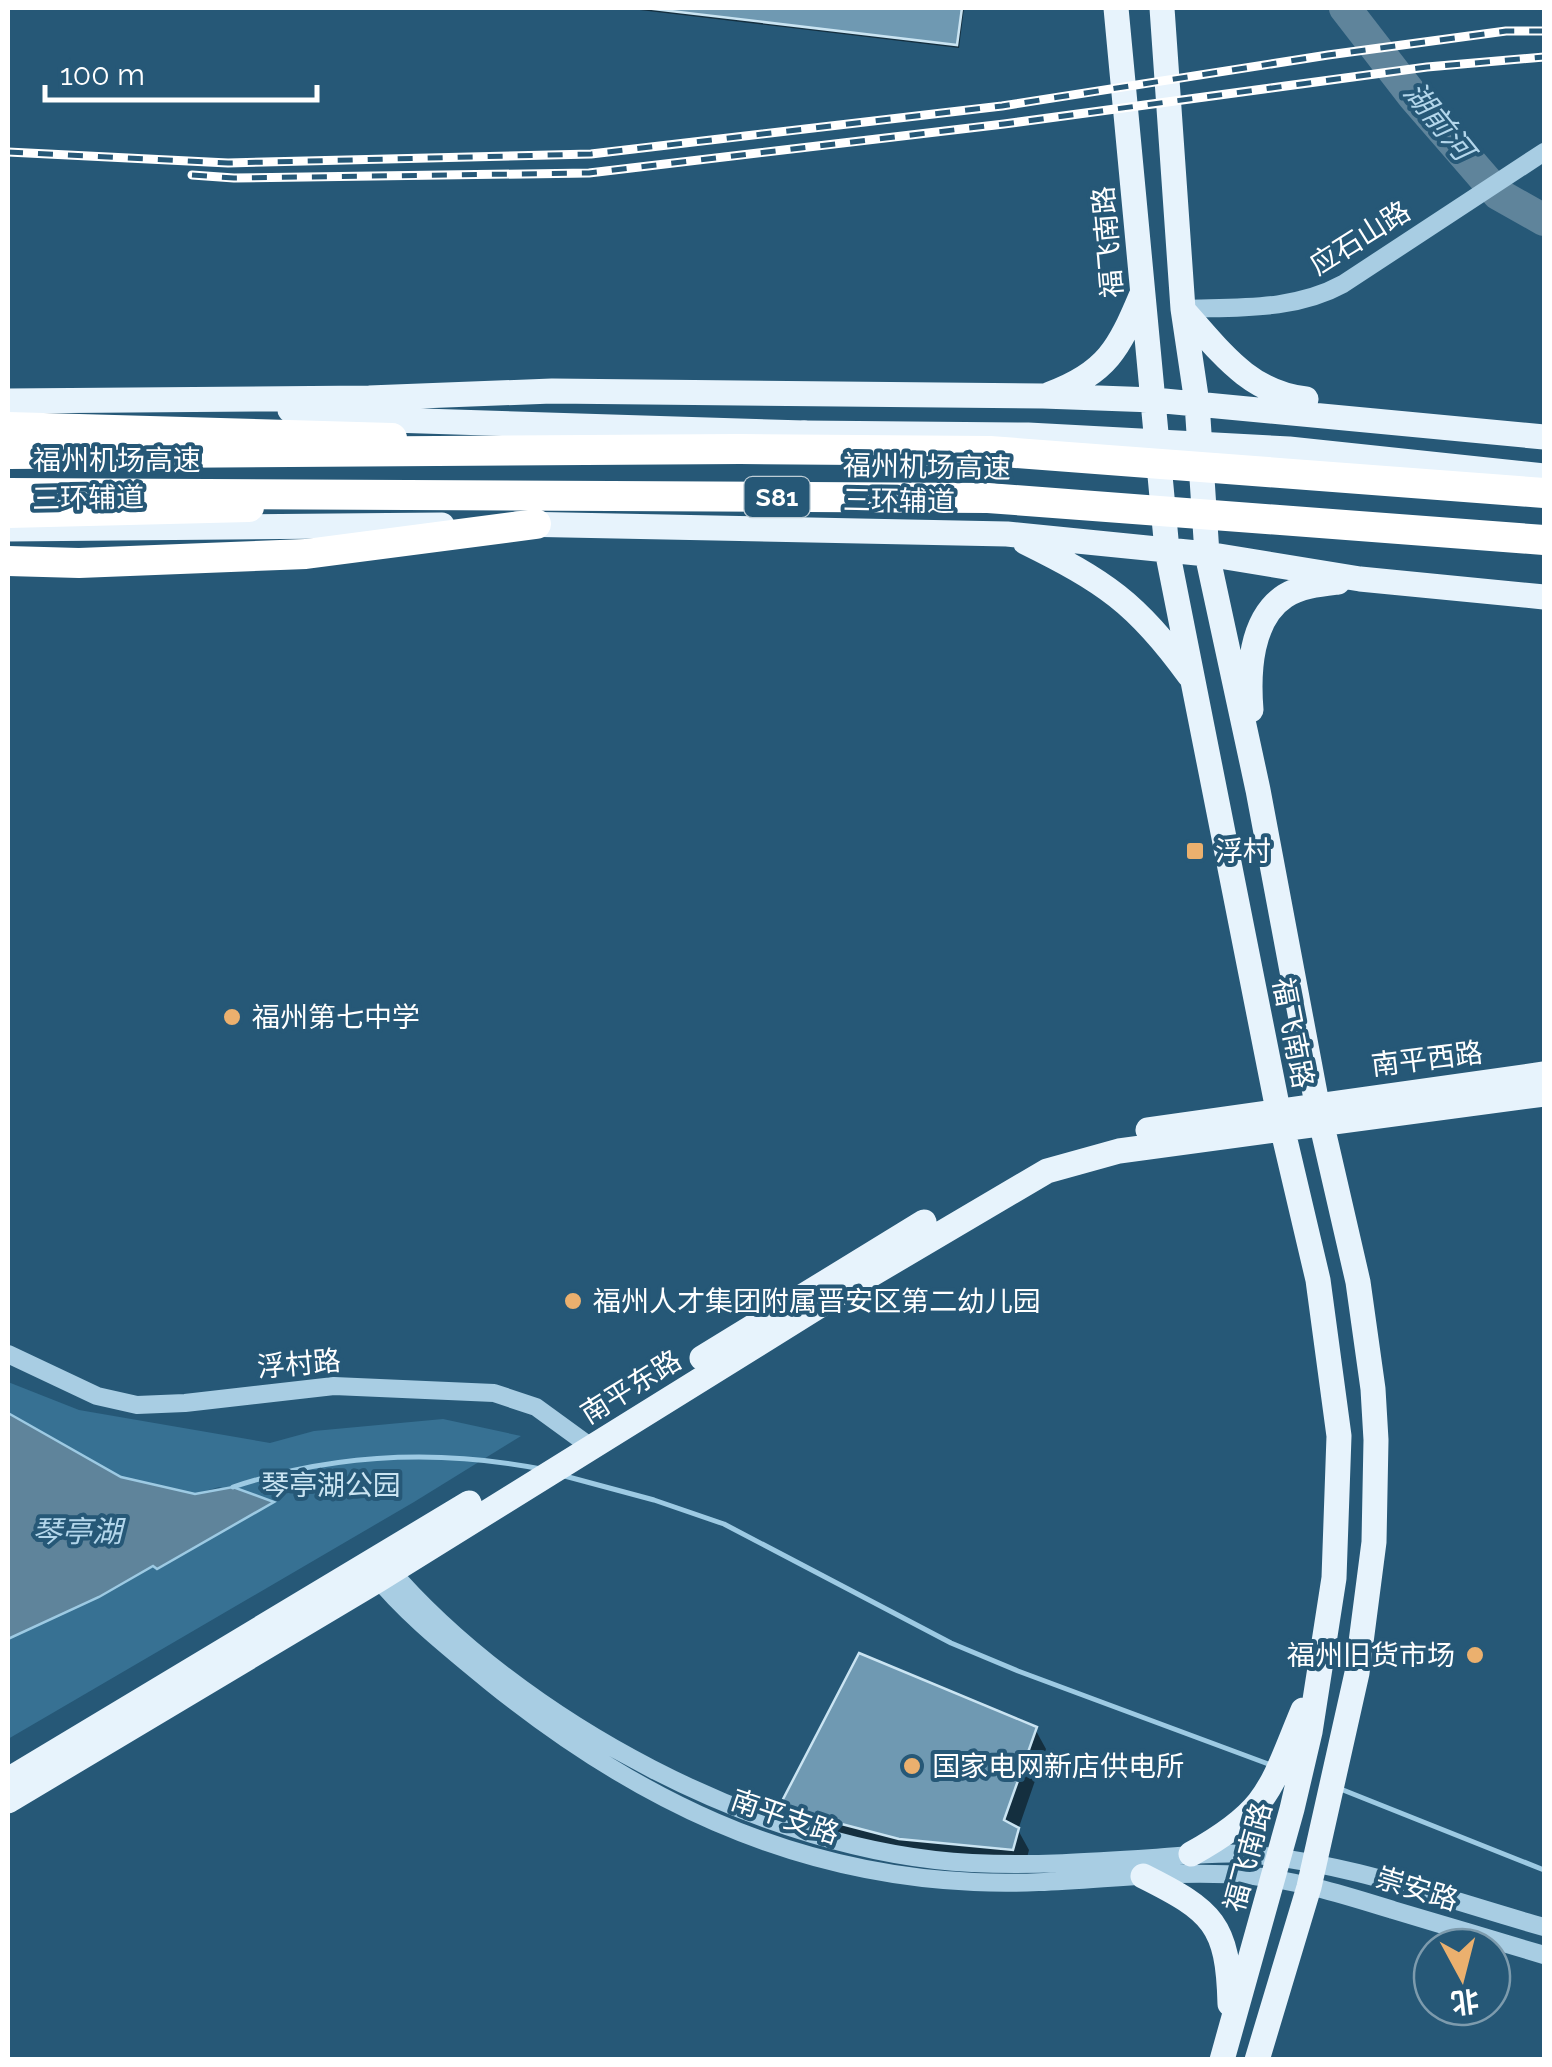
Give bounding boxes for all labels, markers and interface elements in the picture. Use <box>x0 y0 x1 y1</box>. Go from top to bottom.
scale bar <box>45 40 318 102</box>
text: 100 m <box>60 57 145 92</box>
water label: 湖前河 <box>1397 75 1484 171</box>
street label: 福飞南路 <box>1087 185 1129 299</box>
street label: 应石山路 <box>1304 194 1416 282</box>
street label: 福州机场高速 <box>33 444 201 477</box>
street label: 福州机场高速 <box>843 449 1011 485</box>
road number: S81 <box>744 477 810 517</box>
street label: 三环辅道 <box>32 481 144 515</box>
street label: 三环辅道 <box>843 484 955 518</box>
place label: 浮村 <box>1215 835 1271 868</box>
marker: 浮村 <box>1184 840 1206 862</box>
street label: 福飞南路 <box>1266 975 1320 1091</box>
place label: 福州第七中学 <box>252 1001 420 1034</box>
marker: 福州第七中学 <box>221 1006 243 1028</box>
street label: 南平西路 <box>1369 1036 1485 1082</box>
place label: 福州人才集团附属晋安区第二幼儿园 <box>593 1285 1041 1318</box>
marker: 福州人才集团附属晋安区第二幼儿园 <box>562 1290 584 1312</box>
street label: 南平东路 <box>575 1343 687 1431</box>
street label: 浮村路 <box>256 1344 342 1384</box>
park label: 琴亭湖公园 <box>261 1469 401 1502</box>
water label: 琴亭湖 <box>32 1514 126 1549</box>
place label: 福州旧货市场 <box>1287 1639 1455 1672</box>
marker: 福州旧货市场 <box>1464 1644 1486 1666</box>
place label: 国家电网新店供电所 <box>932 1750 1184 1783</box>
marker: 国家电网新店供电所 <box>901 1755 923 1777</box>
street label: 南平支路 <box>727 1783 843 1851</box>
street label: 福飞南路 <box>1218 1799 1278 1915</box>
street label: 崇安路 <box>1372 1861 1462 1917</box>
north arrow <box>1412 1927 1512 2027</box>
text: 北 <box>1449 1983 1481 2019</box>

